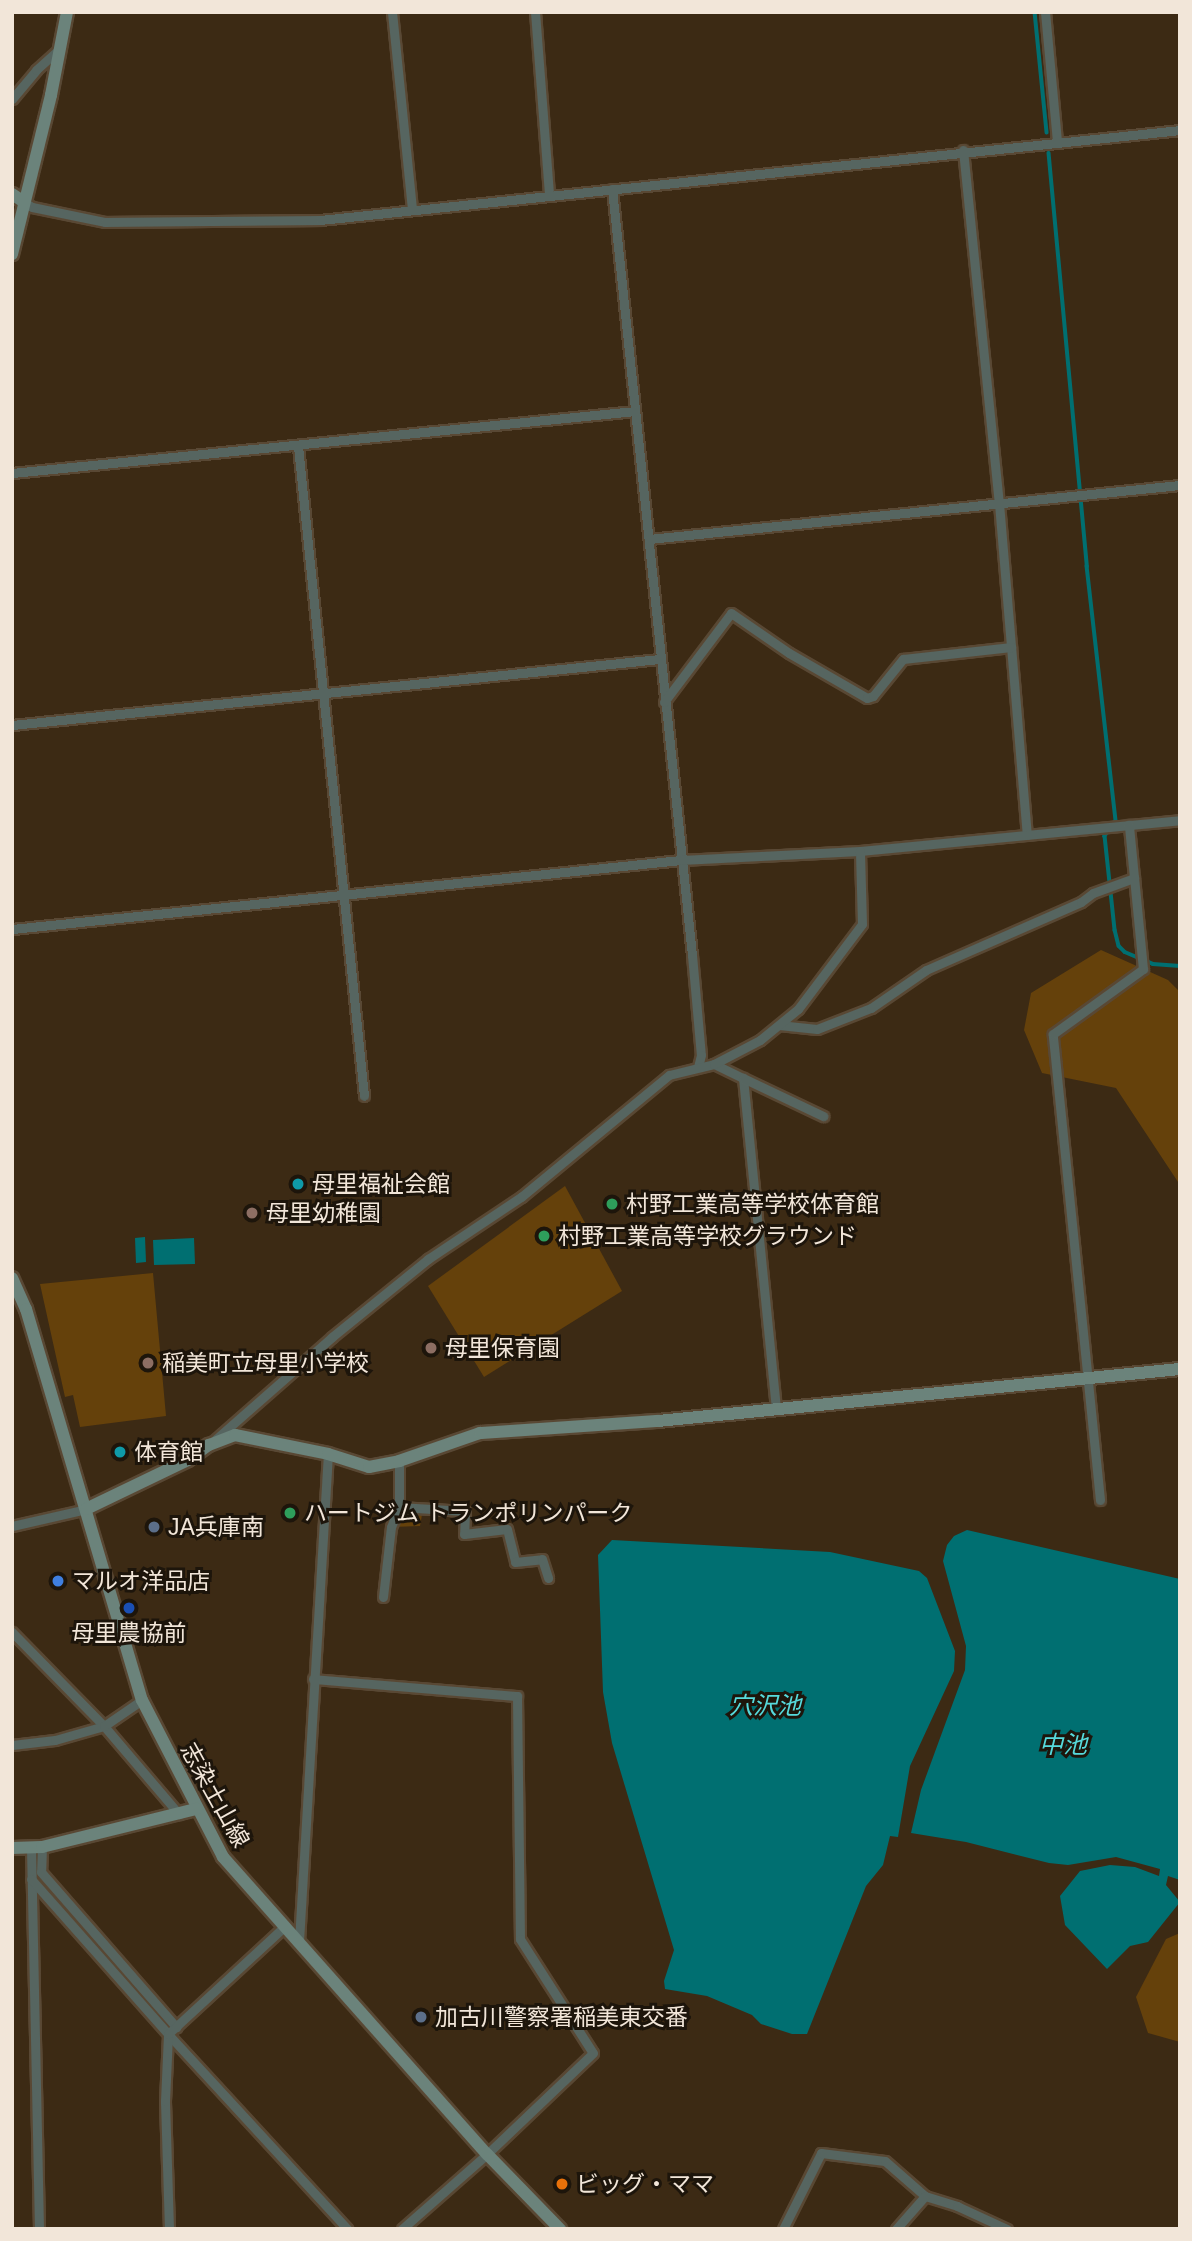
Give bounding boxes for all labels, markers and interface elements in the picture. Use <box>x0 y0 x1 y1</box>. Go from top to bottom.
place label: 母里福祉会館 <box>312 1170 450 1198</box>
marker: 母里福祉会館 <box>290 1176 306 1192</box>
place label: 村野工業高等学校体育館 <box>626 1190 879 1218</box>
marker: 村野工業高等学校体育館 <box>604 1196 620 1212</box>
place label: 母里幼稚園 <box>266 1199 381 1227</box>
marker: 母里幼稚園 <box>244 1205 260 1221</box>
place label: 村野工業高等学校グラウンド <box>558 1222 857 1250</box>
marker: 村野工業高等学校グラウンド <box>536 1228 552 1244</box>
place label: 母里保育園 <box>445 1334 560 1362</box>
marker: 母里保育園 <box>423 1340 439 1356</box>
place label: 稲美町立母里小学校 <box>162 1349 369 1377</box>
marker: 稲美町立母里小学校 <box>140 1355 156 1371</box>
place label: 体育館 <box>134 1438 203 1466</box>
marker: 体育館 <box>112 1444 128 1460</box>
place label: ハートジム トランポリンパーク <box>304 1499 632 1527</box>
marker: ハートジム トランポリンパーク <box>282 1505 298 1521</box>
place label: JA兵庫南 <box>168 1513 264 1541</box>
marker: JA兵庫南 <box>146 1519 162 1535</box>
place label: マルオ洋品店 <box>72 1567 210 1595</box>
marker: マルオ洋品店 <box>50 1573 66 1589</box>
marker: 母里農協前 <box>121 1600 137 1616</box>
place label: 母里農協前 <box>72 1619 186 1647</box>
water label: 穴沢池 <box>729 1692 801 1720</box>
water label: 中池 <box>1039 1731 1087 1759</box>
street label: 志染土山線 <box>175 1738 255 1852</box>
place label: 加古川警察署稲美東交番 <box>435 2003 688 2031</box>
marker: 加古川警察署稲美東交番 <box>413 2009 429 2025</box>
place label: ビッグ・ママ <box>576 2170 714 2198</box>
marker: ビッグ・ママ <box>554 2176 570 2192</box>

